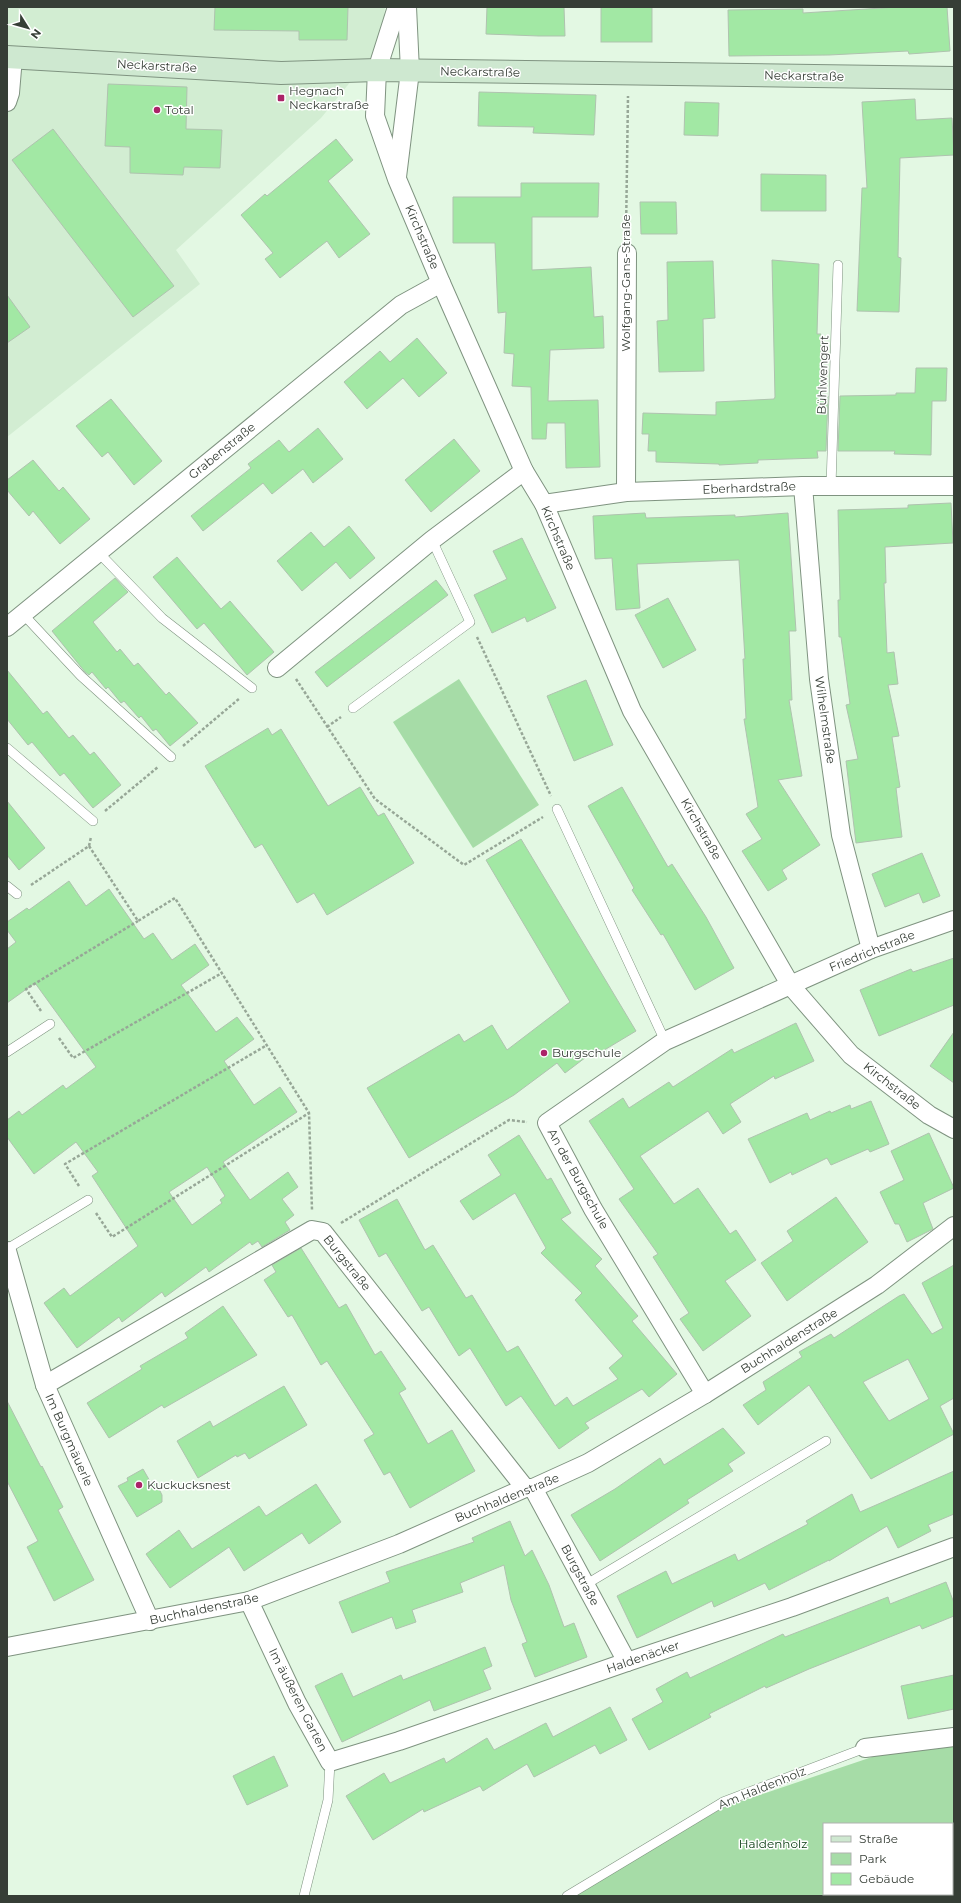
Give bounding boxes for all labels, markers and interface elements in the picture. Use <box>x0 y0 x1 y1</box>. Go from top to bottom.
north arrow <box>8 8 48 48</box>
text: N <box>28 26 44 42</box>
street label: Neckarstraße <box>117 56 197 75</box>
street label: Neckarstraße <box>440 63 520 80</box>
street label: Neckarstraße <box>764 67 844 84</box>
place label: Hegnach Neckarstraße <box>289 83 369 112</box>
marker: Hegnach Neckarstraße <box>276 93 286 103</box>
place label: Total <box>165 102 194 117</box>
marker: Total <box>152 105 162 115</box>
street label: Kirchstraße <box>402 202 443 271</box>
street label: Wolfgang-Gans-Straße <box>618 214 633 352</box>
street label: Bühlwengert <box>814 335 831 415</box>
street label: Grabenstraße <box>185 419 258 482</box>
street label: Eberhardstraße <box>702 478 796 497</box>
street label: Kirchstraße <box>538 503 579 572</box>
street label: Wilhelmstraße <box>812 675 839 765</box>
street label: Kirchstraße <box>678 795 725 862</box>
street label: Friedrichstraße <box>827 927 917 975</box>
place label: Burgschule <box>552 1045 621 1060</box>
marker: Burgschule <box>539 1048 549 1058</box>
street label: Kirchstraße <box>861 1059 924 1113</box>
street label: An der Burgschule <box>545 1126 612 1232</box>
street label: Burgstraße <box>320 1232 374 1294</box>
street label: Buchhaldenstraße <box>738 1305 840 1376</box>
street label: Im Burgmäuerle <box>42 1391 97 1488</box>
street label: Buchhaldenstraße <box>452 1470 561 1525</box>
place label: Kuckucksnest <box>147 1477 231 1492</box>
marker: Kuckucksnest <box>134 1480 144 1490</box>
street label: Burgstraße <box>558 1541 603 1608</box>
street label: Buchhaldenstraße <box>148 1590 260 1627</box>
street label: Haldenäcker <box>604 1637 682 1676</box>
street label: Im äußeren Garten <box>266 1645 331 1754</box>
street label: Am Haldenholz <box>716 1763 808 1812</box>
legend <box>823 1823 953 1895</box>
text: Straße <box>859 1831 898 1846</box>
park label: Haldenholz <box>739 1836 807 1851</box>
text: Park <box>859 1851 887 1866</box>
text: Gebäude <box>859 1871 914 1886</box>

